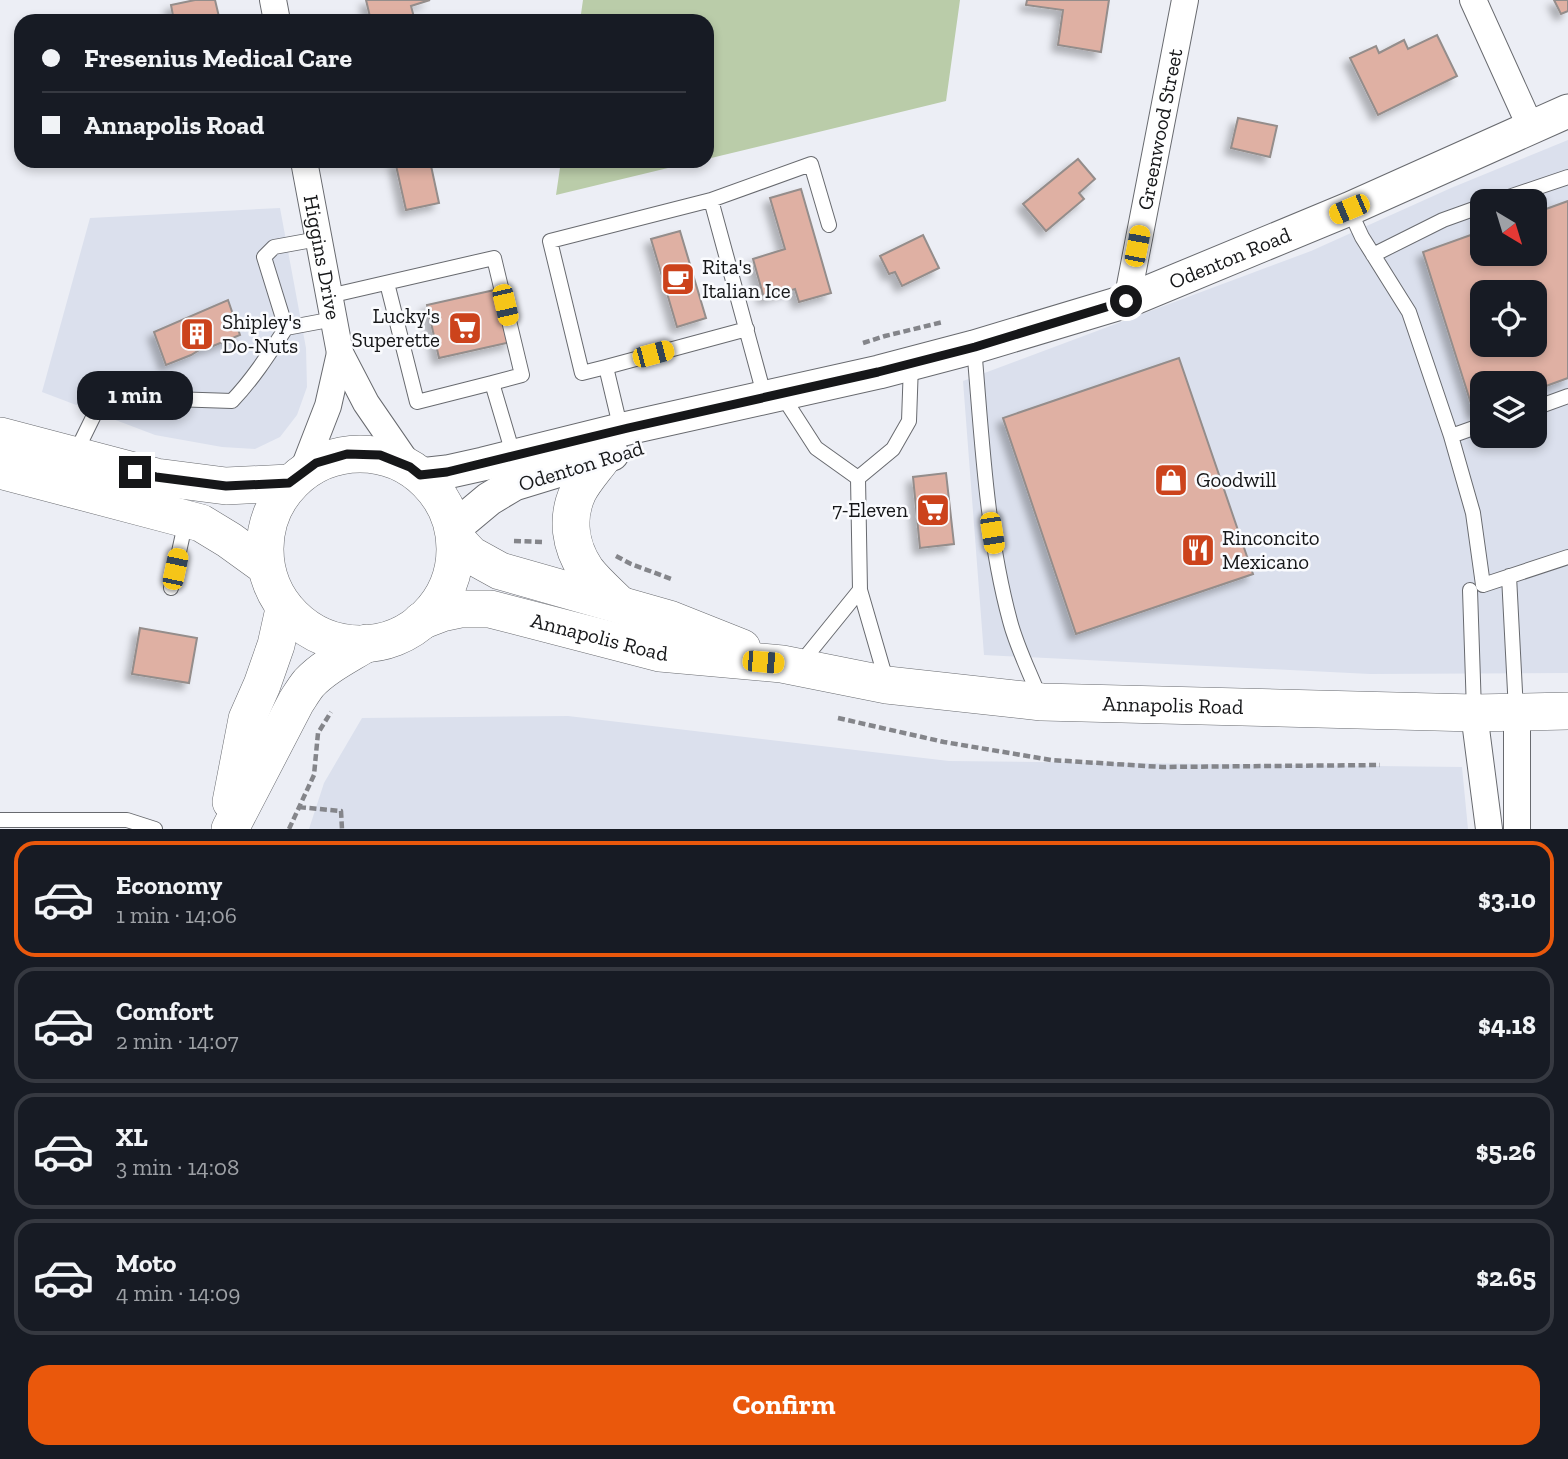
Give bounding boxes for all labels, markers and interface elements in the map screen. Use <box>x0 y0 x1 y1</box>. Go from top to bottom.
text: Fresenius Medical Care <box>84 42 352 74</box>
street label: Greenwood Street <box>1132 46 1187 212</box>
text: Annapolis Road <box>84 109 264 141</box>
north arrow <box>1470 189 1547 266</box>
map controls <box>1470 189 1547 448</box>
car <box>1326 191 1373 227</box>
street label: Higgins Drive <box>299 193 346 322</box>
street label: Odenton Road <box>1165 221 1295 294</box>
car <box>1123 223 1152 269</box>
place label: Rita's Italian Ice <box>702 254 791 303</box>
cafe icon: Rita's Italian Ice <box>659 260 697 298</box>
button: locate <box>1470 280 1547 357</box>
car <box>491 282 520 328</box>
route start <box>1110 285 1142 317</box>
place label: Lucky's Superette <box>351 303 440 352</box>
place label: Shipley's Do-Nuts <box>222 309 301 358</box>
supermarket icon: Lucky's Superette <box>446 309 484 347</box>
building icon: Shipley's Do-Nuts <box>178 315 216 353</box>
car <box>630 338 677 370</box>
callout: 1 min <box>77 370 193 420</box>
button: layers <box>1470 371 1547 448</box>
text: 1 min <box>108 381 162 409</box>
street label: Odenton Road <box>515 435 647 496</box>
route end <box>119 456 151 488</box>
shop icon: Goodwill <box>1152 461 1190 499</box>
place label: Goodwill <box>1196 467 1277 492</box>
supermarket icon: 7-Eleven <box>914 491 952 529</box>
place label: 7-Eleven <box>832 497 908 522</box>
car <box>979 511 1006 555</box>
place label: Rinconcito Mexicano <box>1222 525 1320 574</box>
restaurant icon: Rinconcito Mexicano <box>1179 531 1217 569</box>
car <box>161 546 190 592</box>
street label: Annapolis Road <box>528 607 670 666</box>
car <box>742 650 785 674</box>
street label: Annapolis Road <box>1102 691 1244 719</box>
icon: car <box>32 868 95 931</box>
text: Economy <box>116 869 222 901</box>
text: $3.10 <box>1478 883 1536 915</box>
text: 1 min · 14:06 <box>116 901 237 929</box>
icon: car <box>32 994 95 1057</box>
text: Comfort <box>116 995 213 1027</box>
text: $4.18 <box>1478 1009 1536 1041</box>
text: 2 min · 14:07 <box>116 1027 239 1055</box>
icon: car <box>32 1120 95 1183</box>
text: XL <box>116 1121 148 1153</box>
text: $5.26 <box>1476 1135 1536 1167</box>
text: 3 min · 14:08 <box>116 1153 239 1181</box>
icon: car <box>32 1246 95 1309</box>
text: Moto <box>116 1247 176 1279</box>
text: $2.65 <box>1476 1261 1536 1293</box>
text: 4 min · 14:09 <box>116 1279 240 1307</box>
button: Confirm <box>28 1365 1540 1445</box>

